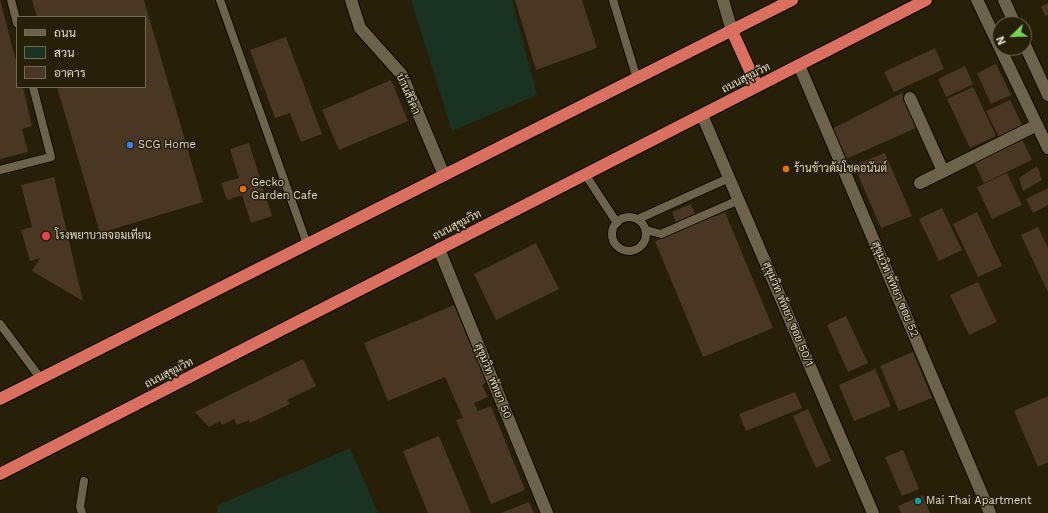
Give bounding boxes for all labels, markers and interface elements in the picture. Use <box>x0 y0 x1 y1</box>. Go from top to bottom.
legend <box>16 16 146 88</box>
north arrow <box>992 16 1032 56</box>
text: ถนน <box>54 26 76 40</box>
text: N <box>994 34 1009 47</box>
text: สวน <box>54 46 75 60</box>
street label: ถนนสุขุมวิท <box>719 60 773 96</box>
text: อาคาร <box>54 66 86 80</box>
street label: บ้านสิริคา <box>393 72 423 116</box>
place label: SCG Home <box>138 138 196 152</box>
marker: SCG Home <box>125 140 135 150</box>
place label: ร้านข้าวต้มโชคอนันต์ <box>794 162 887 176</box>
marker: ร้านข้าวต้มโชคอนันต์ <box>781 164 791 174</box>
place label: Gecko Garden Cafe <box>251 176 318 202</box>
marker: Gecko Garden Cafe <box>238 184 248 194</box>
street label: ถนนสุขุมวิท <box>430 207 484 243</box>
place label: โรงพยาบาลจอมเทียน <box>55 229 151 243</box>
marker: โรงพยาบาลจอมเทียน <box>40 230 52 242</box>
street label: สุขุมวิท พัทยา ซอย 52 <box>869 239 921 339</box>
street label: สุขุมวิท พัทยา ซอย 50/1 <box>760 260 816 368</box>
street label: สุขุมวิท พัทยา 50 <box>472 341 514 421</box>
street label: ถนนสุขุมวิท <box>142 355 196 391</box>
place label: Mai Thai Apartment <box>926 494 1032 508</box>
marker: Mai Thai Apartment <box>913 496 923 506</box>

